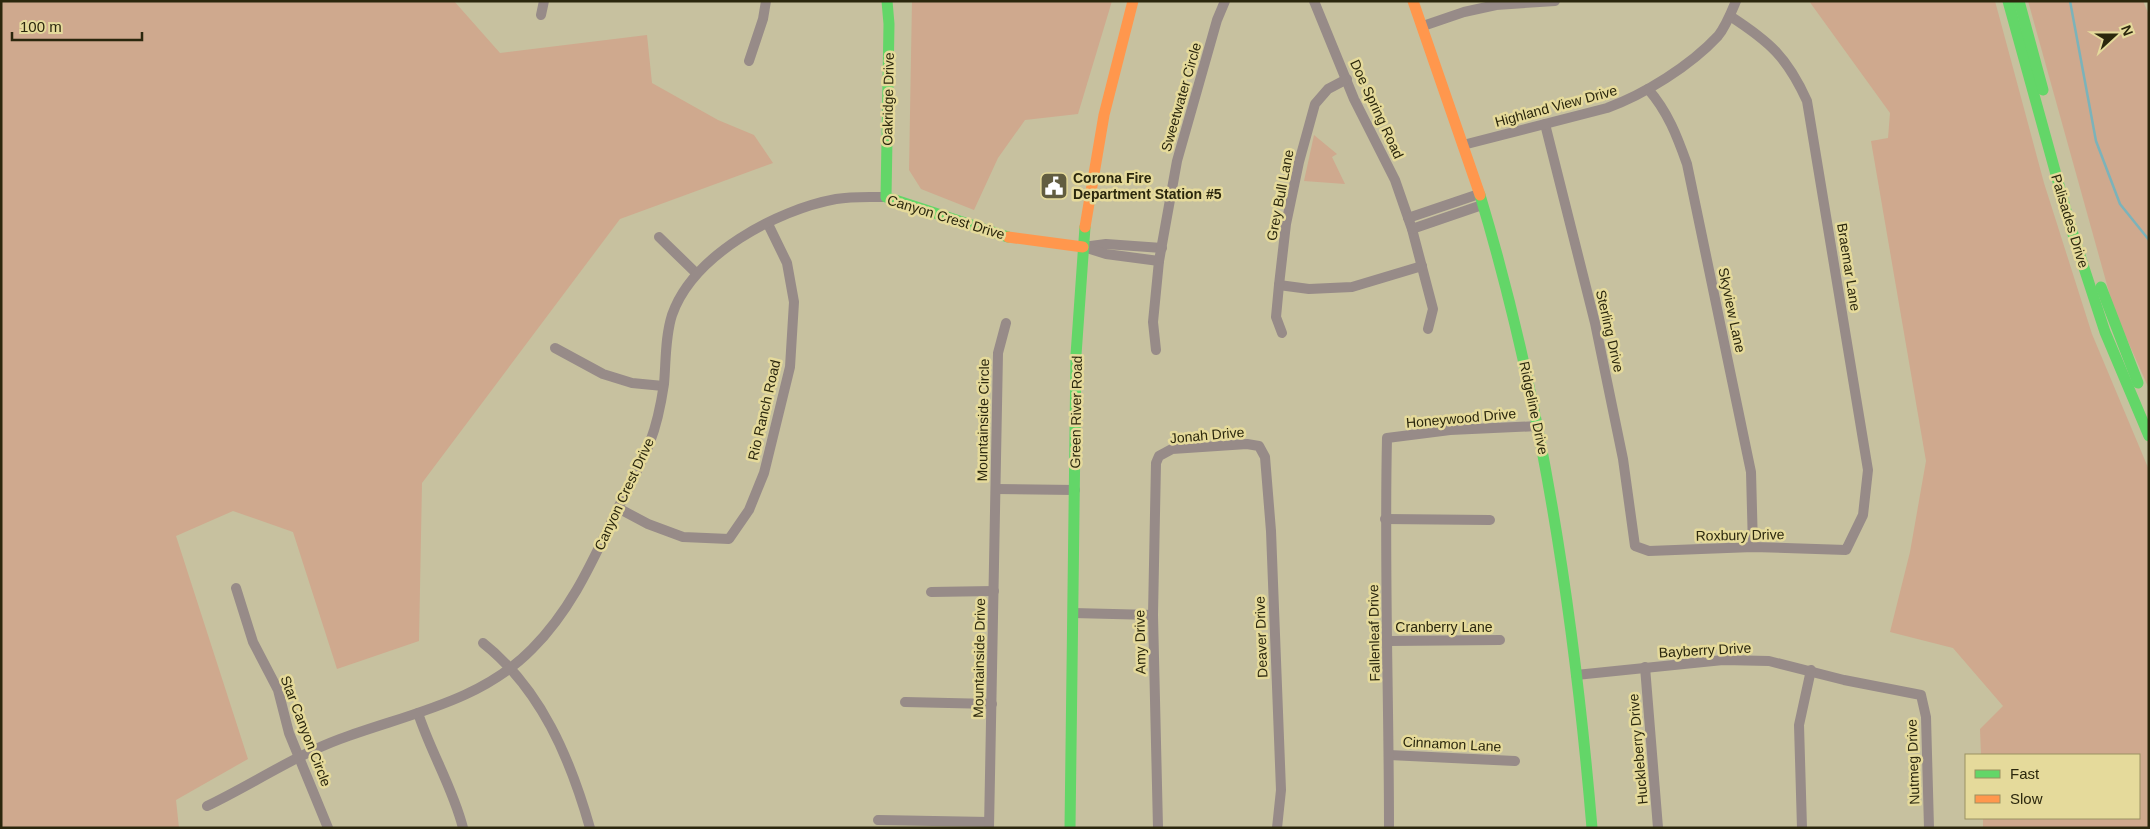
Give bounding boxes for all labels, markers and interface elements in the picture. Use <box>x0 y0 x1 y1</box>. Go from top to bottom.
scale bar <box>12 10 142 42</box>
north arrow <box>2090 10 2140 60</box>
text: 100 m <box>20 18 62 35</box>
text: N <box>2118 23 2136 38</box>
street label: Sweetwater Circle <box>1158 40 1204 153</box>
street label: Oakridge Drive <box>879 52 897 146</box>
street label: Doe Spring Road <box>1347 57 1407 161</box>
street label: Highland View Drive <box>1493 82 1619 130</box>
street label: Grey Bull Lane <box>1263 148 1297 242</box>
place label: Corona Fire Department Station #5 <box>1073 170 1222 202</box>
public building icon: Corona Fire Department Station #5 <box>1039 171 1069 201</box>
street label: Palisades Drive <box>2048 172 2092 270</box>
street label: Canyon Crest Drive <box>885 191 1007 243</box>
street label: Braemar Lane <box>1834 222 1864 312</box>
street label: Skyview Lane <box>1715 266 1749 354</box>
street label: Sterling Drive <box>1593 288 1627 374</box>
street label: Green River Road <box>1067 355 1085 469</box>
street label: Rio Ranch Road <box>745 358 783 462</box>
street label: Mountainside Circle <box>974 358 992 482</box>
street label: Ridgeline Drive <box>1516 360 1552 456</box>
street label: Honeywood Drive <box>1405 405 1517 431</box>
street label: Jonah Drive <box>1169 424 1245 446</box>
street label: Canyon Crest Drive <box>591 435 657 553</box>
street label: Roxbury Drive <box>1696 526 1785 544</box>
street label: Fallenleaf Drive <box>1365 584 1383 682</box>
street label: Deaver Drive <box>1252 596 1270 678</box>
street label: Mountainside Drive <box>970 598 988 718</box>
street label: Amy Drive <box>1131 609 1149 674</box>
street label: Cranberry Lane <box>1395 619 1493 635</box>
street label: Bayberry Drive <box>1658 640 1752 660</box>
street label: Star Canyon Circle <box>277 673 335 789</box>
street label: Huckleberry Drive <box>1625 693 1651 805</box>
street label: Nutmeg Drive <box>1904 719 1922 805</box>
street label: Cinnamon Lane <box>1402 733 1502 755</box>
legend <box>1965 754 2140 819</box>
text: Fast <box>2010 765 2040 782</box>
text: Slow <box>2010 790 2043 807</box>

